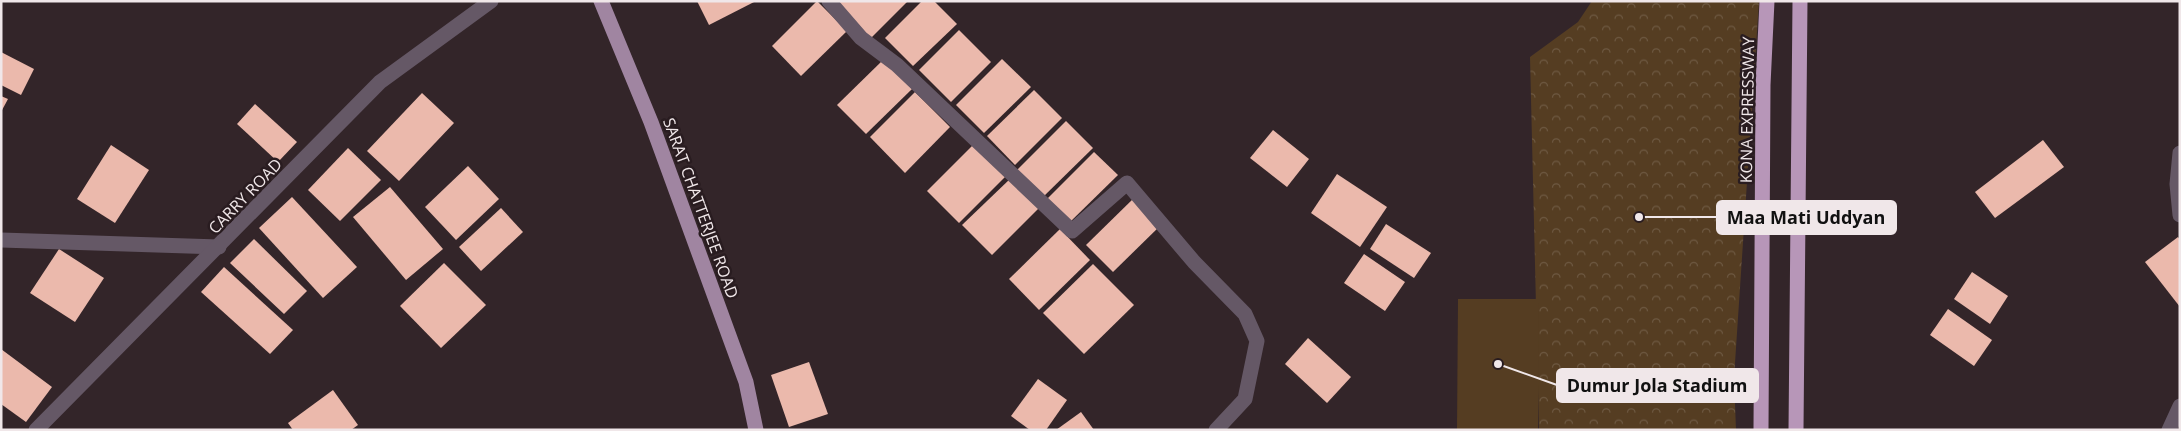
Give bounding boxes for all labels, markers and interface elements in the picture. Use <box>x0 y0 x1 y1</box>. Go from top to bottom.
street label: KONA EXPRESSWAY <box>1735 37 1759 183</box>
street label: SARAT CHATTERJEE ROAD <box>658 115 744 301</box>
street label: CARRY ROAD <box>203 153 287 239</box>
callout: Maa Mati Uddyan <box>1717 201 1896 234</box>
text: Maa Mati Uddyan <box>1727 205 1885 229</box>
callout: Dumur Jola Stadium <box>1557 369 1758 402</box>
text: Dumur Jola Stadium <box>1567 373 1747 397</box>

